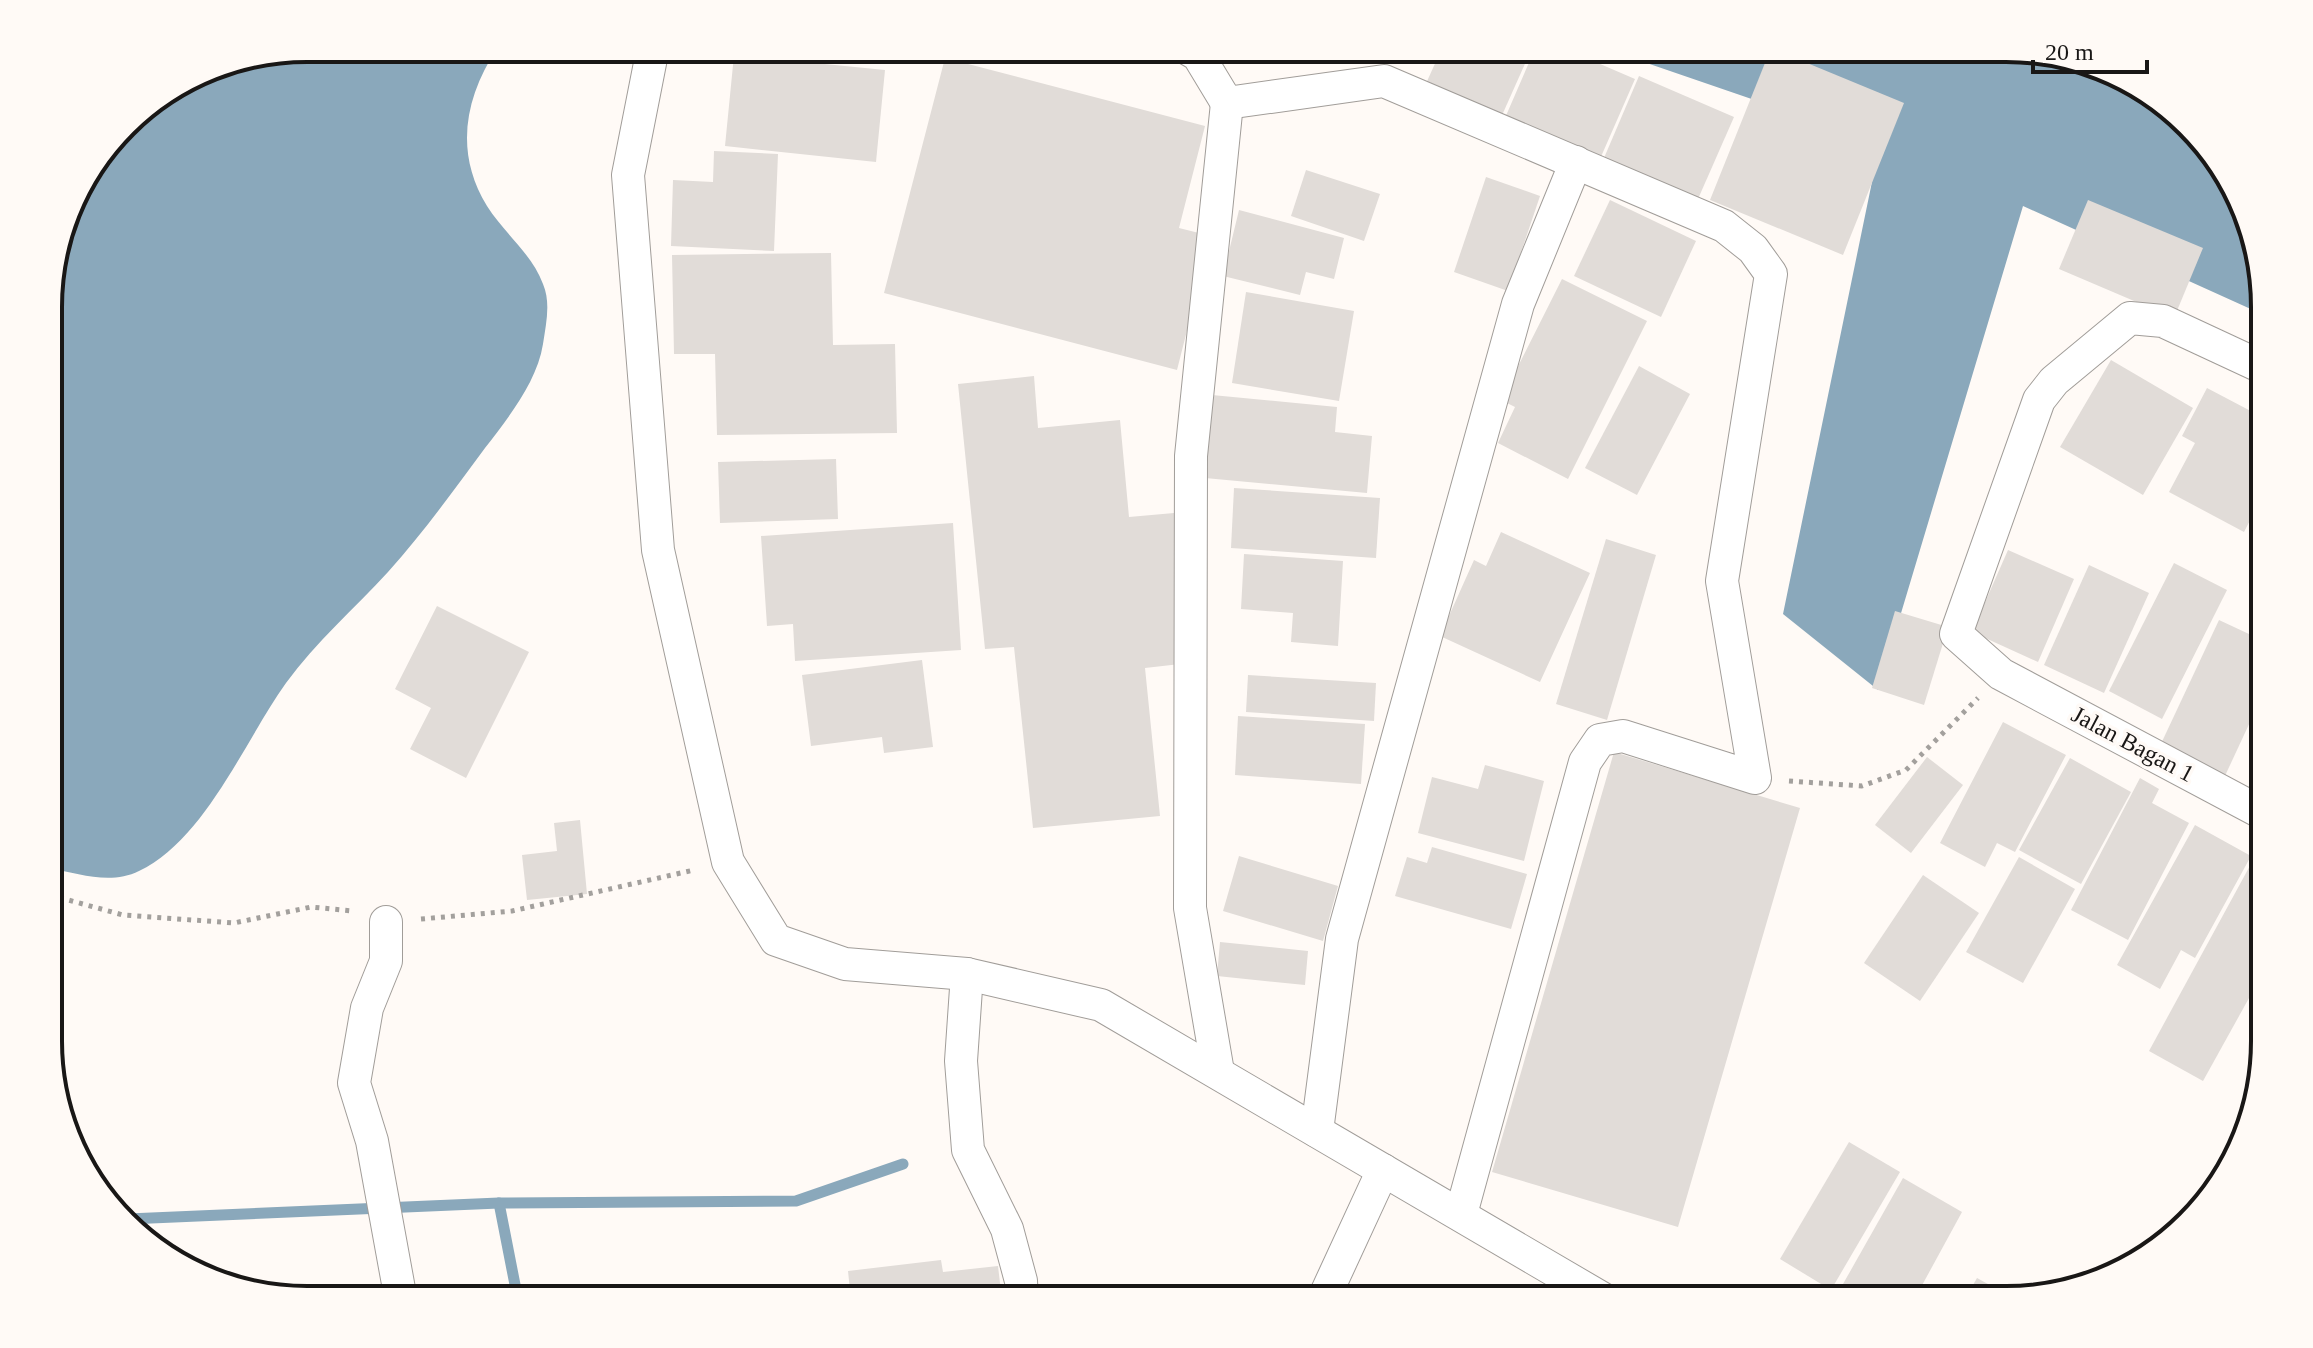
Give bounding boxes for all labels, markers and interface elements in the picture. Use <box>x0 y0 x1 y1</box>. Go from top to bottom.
scale bar <box>2033 24 2147 74</box>
text: 20 m <box>2045 39 2094 65</box>
street label: Jalan Bagan 1 <box>2067 701 2199 787</box>

